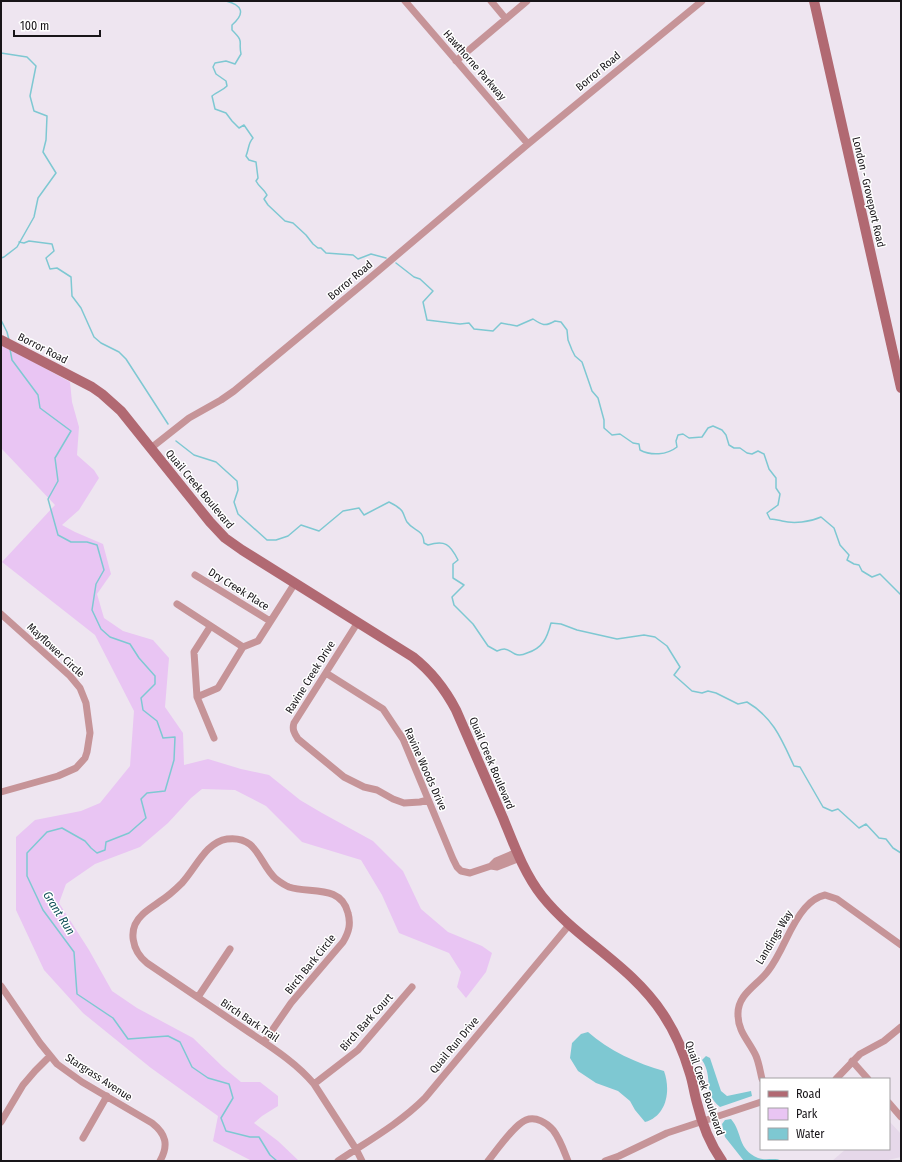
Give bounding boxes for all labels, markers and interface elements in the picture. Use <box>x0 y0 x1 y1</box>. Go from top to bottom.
scale bar <box>14 12 100 38</box>
text: 100 m <box>20 19 49 33</box>
street label: Hawthorne Parkway <box>441 28 509 103</box>
street label: Borror Road <box>573 49 623 94</box>
street label: London - Groveport Road <box>849 135 888 249</box>
street label: Borror Road <box>325 258 375 303</box>
street label: Borror Road <box>16 330 70 367</box>
street label: Quail Creek Boulevard <box>163 447 236 531</box>
street label: Dry Creek Place <box>206 566 271 613</box>
street label: Mayflower Circle <box>24 621 87 680</box>
street label: Ravine Creek Drive <box>283 638 338 716</box>
street label: Quail Creek Boulevard <box>466 715 517 811</box>
street label: Ravine Woods Drive <box>402 726 450 812</box>
water label: Grant Run <box>40 889 78 937</box>
street label: Landings Way <box>753 908 796 967</box>
street label: Birch Bark Circle <box>282 932 338 997</box>
street label: Birch Bark Court <box>337 991 396 1054</box>
street label: Birch Bark Trail <box>218 996 281 1045</box>
street label: Quail Run Drive <box>427 1014 482 1076</box>
street label: Quail Creek Boulevard <box>682 1039 727 1137</box>
street label: Stargrass Avenue <box>63 1051 135 1104</box>
legend <box>760 1078 890 1150</box>
text: Road <box>796 1087 821 1101</box>
text: Park <box>796 1107 818 1121</box>
text: Water <box>796 1127 825 1141</box>

